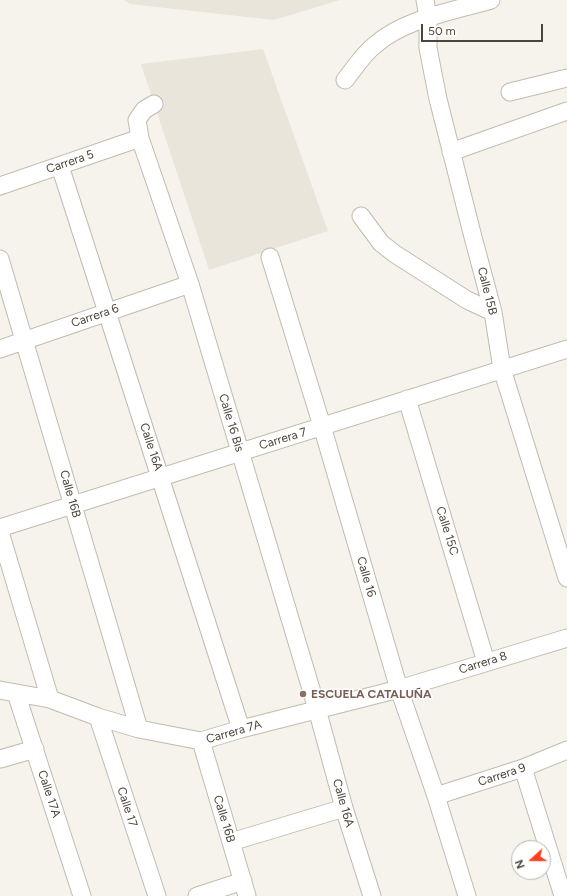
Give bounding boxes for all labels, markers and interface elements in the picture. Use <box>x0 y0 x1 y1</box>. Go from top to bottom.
scale bar <box>423 16 545 42</box>
text: 50 m <box>428 24 456 38</box>
street label: Carrera 5 <box>44 147 96 177</box>
street label: Calle 15B <box>474 266 500 316</box>
street label: Carrera 6 <box>69 301 121 331</box>
street label: Calle 16 Bis <box>215 392 247 454</box>
street label: Calle 16A <box>137 421 165 473</box>
street label: Carrera 7 <box>257 425 309 453</box>
street label: Calle 16B <box>56 469 84 519</box>
street label: Calle 15C <box>433 505 461 557</box>
street label: Calle 16 <box>353 555 379 599</box>
street label: Carrera 8 <box>457 649 509 677</box>
place label: ESCUELA CATALUÑA <box>311 687 432 701</box>
marker: ESCUELA CATALUÑA <box>298 689 308 699</box>
street label: Carrera 7A <box>205 717 263 747</box>
street label: Carrera 9 <box>476 761 528 789</box>
street label: Calle 17A <box>35 768 63 820</box>
street label: Calle 16A <box>329 777 357 829</box>
street label: Calle 17 <box>114 785 140 829</box>
street label: Calle 16B <box>210 794 238 844</box>
north arrow <box>511 840 551 880</box>
text: N <box>513 858 528 870</box>

